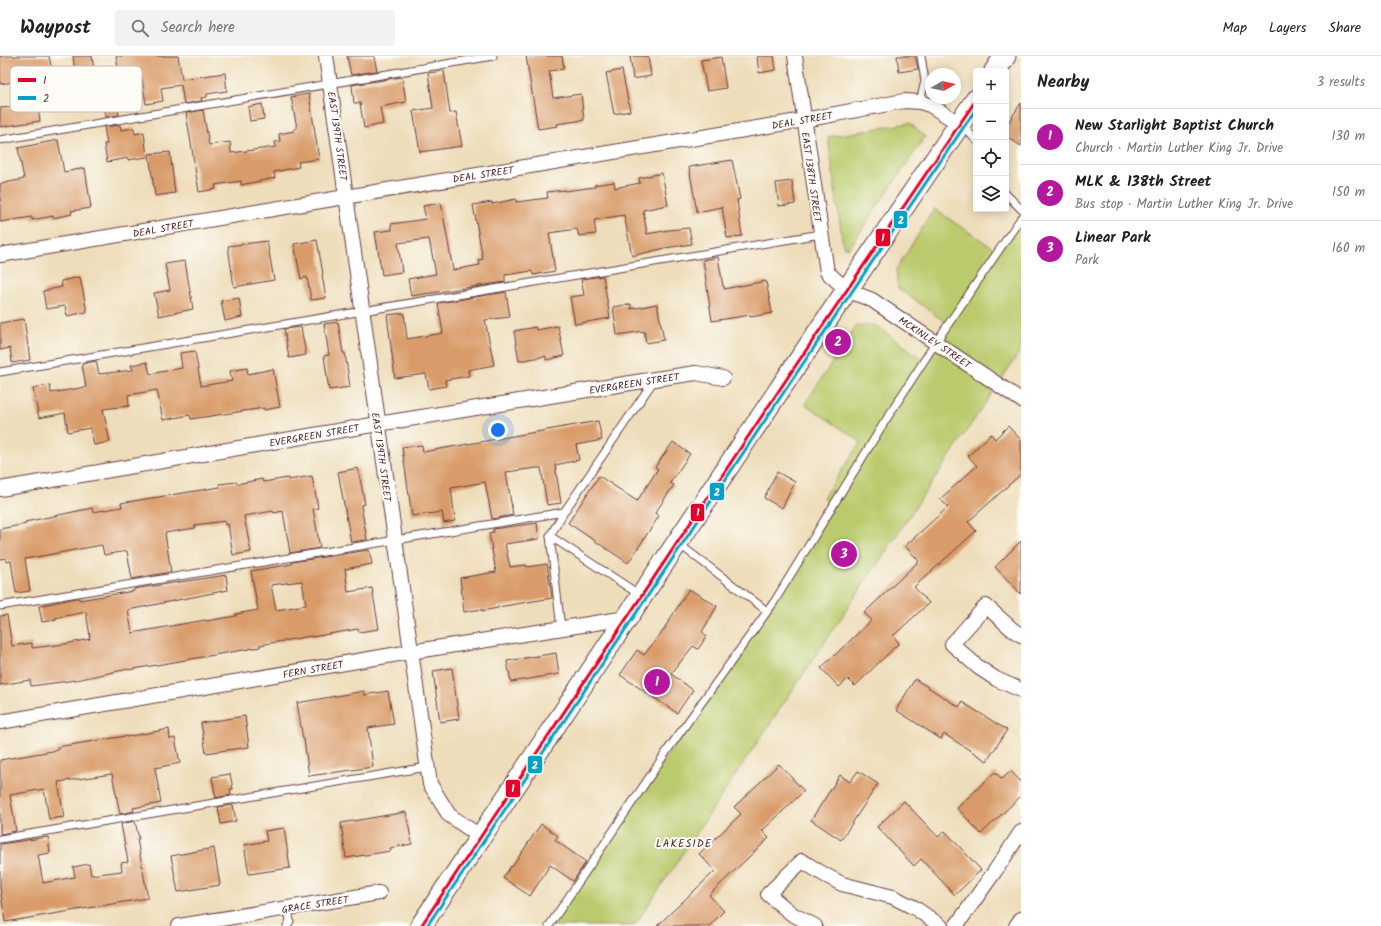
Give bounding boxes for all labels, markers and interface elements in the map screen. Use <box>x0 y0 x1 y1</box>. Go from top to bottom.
search box <box>115 10 395 46</box>
text: Waypost <box>20 13 91 43</box>
text: Search here <box>161 16 235 40</box>
icon: search <box>129 17 151 39</box>
text: Map <box>1223 17 1247 39</box>
text: Layers <box>1269 17 1307 39</box>
text: Share <box>1329 17 1361 39</box>
legend <box>10 66 142 112</box>
north arrow <box>925 68 961 104</box>
map controls <box>973 68 1009 212</box>
button: + <box>973 68 1009 104</box>
text: Nearby <box>1037 69 1089 96</box>
text: 1 <box>43 72 46 90</box>
text: 3 results <box>1317 72 1365 93</box>
text: 2 <box>43 90 49 108</box>
street label: EAST 139TH STREET <box>323 90 351 183</box>
button: − <box>973 104 1009 140</box>
street label: DEAL STREET <box>771 107 835 134</box>
text: New Starlight Baptist Church <box>1075 114 1274 138</box>
text: 1 <box>1048 126 1052 147</box>
text: 130 m <box>1331 126 1365 147</box>
street label: EAST 138TH STREET <box>797 131 825 225</box>
text: Church · Martin Luther King Jr. Drive <box>1075 138 1283 159</box>
button: locate <box>973 140 1009 176</box>
street label: DEAL STREET <box>452 162 516 188</box>
text: MLK & 138th Street <box>1075 170 1211 194</box>
button: layers <box>973 176 1009 212</box>
text: 2 <box>1046 182 1054 203</box>
text: 150 m <box>1332 182 1365 203</box>
text: Bus stop · Martin Luther King Jr. Drive <box>1075 194 1293 215</box>
line badge: 2 <box>893 210 908 229</box>
text: 2 <box>898 212 904 230</box>
street label: DEAL STREET <box>132 215 196 242</box>
text: Linear Park <box>1075 226 1150 250</box>
line badge: 1 <box>875 228 891 247</box>
text: 1 <box>881 229 885 247</box>
text: 3 <box>1046 238 1054 259</box>
text: 160 m <box>1332 238 1365 259</box>
text: Park <box>1075 250 1099 271</box>
street label: MCKINLEY STREET <box>895 313 975 374</box>
pin: 2 <box>825 327 851 357</box>
street label: EVERGREEN STREET <box>588 369 682 399</box>
street label: EAST 139TH STREET <box>367 411 395 504</box>
street label: EVERGREEN STREET <box>268 420 362 452</box>
your location <box>488 420 508 440</box>
line badge: 2 <box>709 482 725 501</box>
text: 2 <box>714 484 720 502</box>
line badge: 1 <box>690 503 705 522</box>
text: 1 <box>696 504 700 522</box>
pin: 3 <box>831 539 857 569</box>
street label: FERN STREET <box>282 657 346 683</box>
pin: 1 <box>644 667 670 697</box>
line badge: 2 <box>527 755 543 774</box>
text: 2 <box>532 757 538 775</box>
line badge: 1 <box>505 779 521 798</box>
text: 1 <box>511 780 515 798</box>
district label: LAKESIDE <box>656 835 712 853</box>
street label: GRACE STREET <box>281 892 351 918</box>

